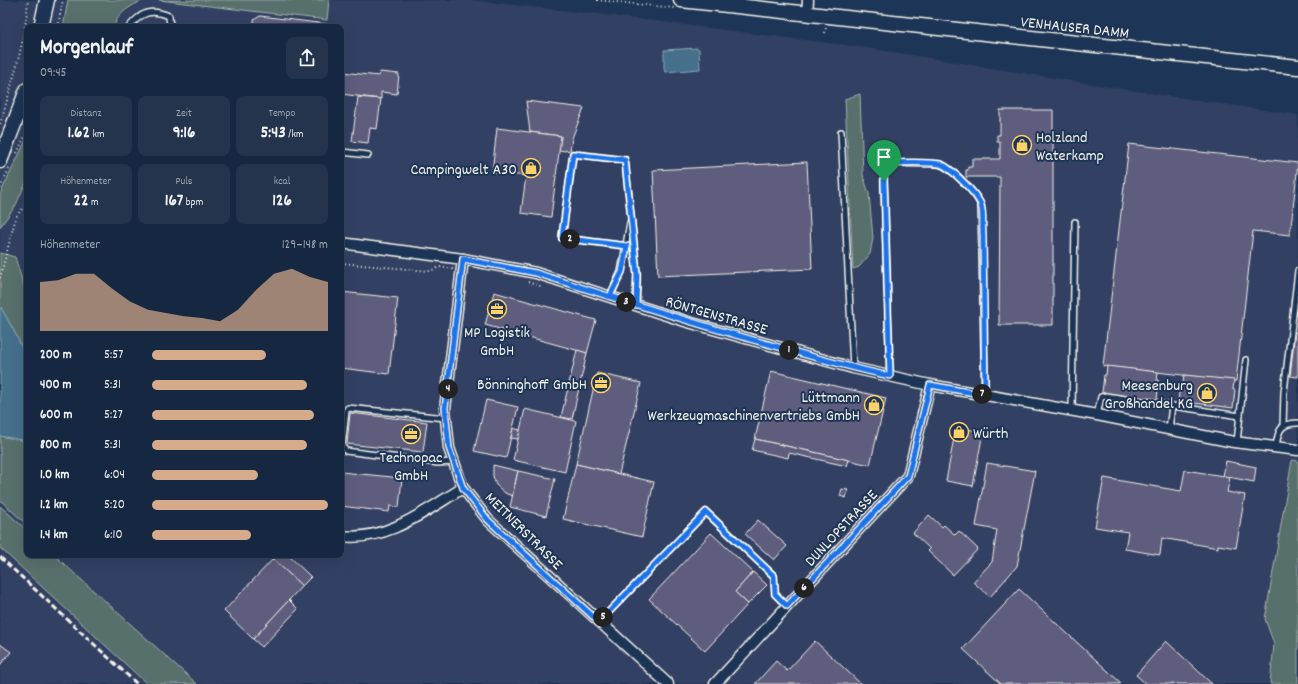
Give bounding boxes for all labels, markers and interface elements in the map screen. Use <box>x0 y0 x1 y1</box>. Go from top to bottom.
street label: VENHAUSER DAMM <box>1019 11 1130 46</box>
text: Morgenlauf <box>40 33 133 64</box>
button: share <box>286 37 328 79</box>
text: 09:45 <box>40 64 67 83</box>
text: Distanz <box>71 106 101 122</box>
text: Zeit <box>176 106 192 122</box>
text: Tempo <box>269 106 295 122</box>
text: 1.62 <box>68 122 90 146</box>
text: 9:16 <box>173 122 195 146</box>
text: 5:43 <box>260 122 286 146</box>
text: km <box>90 127 104 143</box>
text: /km <box>286 127 304 143</box>
place label: Holzland Waterkamp <box>1036 127 1104 168</box>
shop icon: Holzland Waterkamp <box>1011 134 1033 156</box>
pin <box>867 140 901 181</box>
icon: arrive <box>873 146 895 168</box>
shop icon: Campingwelt A30 <box>520 157 542 179</box>
place label: Campingwelt A30 <box>411 159 517 182</box>
text: Höhenmeter <box>61 174 111 190</box>
text: Puls <box>176 174 192 190</box>
text: kcal <box>274 174 290 190</box>
text: 22 <box>74 190 88 214</box>
text: 167 <box>165 190 183 214</box>
text: 126 <box>272 190 292 214</box>
text: m <box>88 195 98 211</box>
text: bpm <box>183 195 203 211</box>
pin: 2 <box>560 229 580 249</box>
text: 2 <box>568 231 572 247</box>
text: Höhenmeter <box>40 236 100 255</box>
text: 129–148 m <box>282 236 328 255</box>
street label: RÖNTGENSTRASSE <box>662 291 771 342</box>
pin: 3 <box>616 292 636 312</box>
text: 3 <box>624 294 628 310</box>
office icon: MP Logistik GmbH <box>486 298 508 320</box>
place label: MP Logistik GmbH <box>464 322 530 363</box>
pin: 1 <box>779 340 799 360</box>
text: 1 <box>788 342 790 358</box>
text: 200 m <box>40 346 72 365</box>
text: 5:57 <box>104 346 123 365</box>
office icon: Bönninghoff GmbH <box>590 372 612 394</box>
place label: Bönninghoff GmbH <box>477 374 587 397</box>
place label: Meesenburg Großhandel KG <box>1105 375 1193 416</box>
text: 400 m <box>40 376 71 395</box>
text: 5:31 <box>104 376 121 395</box>
pin: 4 <box>438 379 458 399</box>
text: 4 <box>446 381 450 397</box>
shop icon: Meesenburg Großhandel KG <box>1196 382 1218 404</box>
pin: 7 <box>972 384 992 404</box>
text: 7 <box>980 386 984 402</box>
place label: Lüttmann Werkzeugmaschinenvertriebs GmbH <box>648 387 860 428</box>
shop icon: Lüttmann Werkzeugmaschinenvertriebs GmbH <box>863 394 885 416</box>
text: 600 m <box>40 406 72 425</box>
text: 5:27 <box>104 406 123 425</box>
shop icon: Würth <box>948 421 970 443</box>
office icon: Technopac GmbH <box>400 423 422 445</box>
place label: Würth <box>973 423 1008 446</box>
text: 800 m <box>40 436 71 455</box>
text: 5:31 <box>104 436 121 455</box>
place label: Technopac GmbH <box>379 447 443 488</box>
text: 1.0 km <box>40 466 69 485</box>
text: 6:04 <box>104 466 125 485</box>
street label: DUNLOPSTRASSE <box>800 484 884 572</box>
street label: MEITNERSTRASSE <box>479 487 568 577</box>
text: 1.2 km <box>40 496 68 515</box>
text: 5:20 <box>104 496 125 515</box>
text: 1.4 km <box>40 526 68 545</box>
text: 6:10 <box>104 526 122 545</box>
pin: 6 <box>794 578 814 598</box>
text: 6 <box>801 580 807 596</box>
pin: 5 <box>593 607 613 627</box>
text: 5 <box>600 609 606 625</box>

